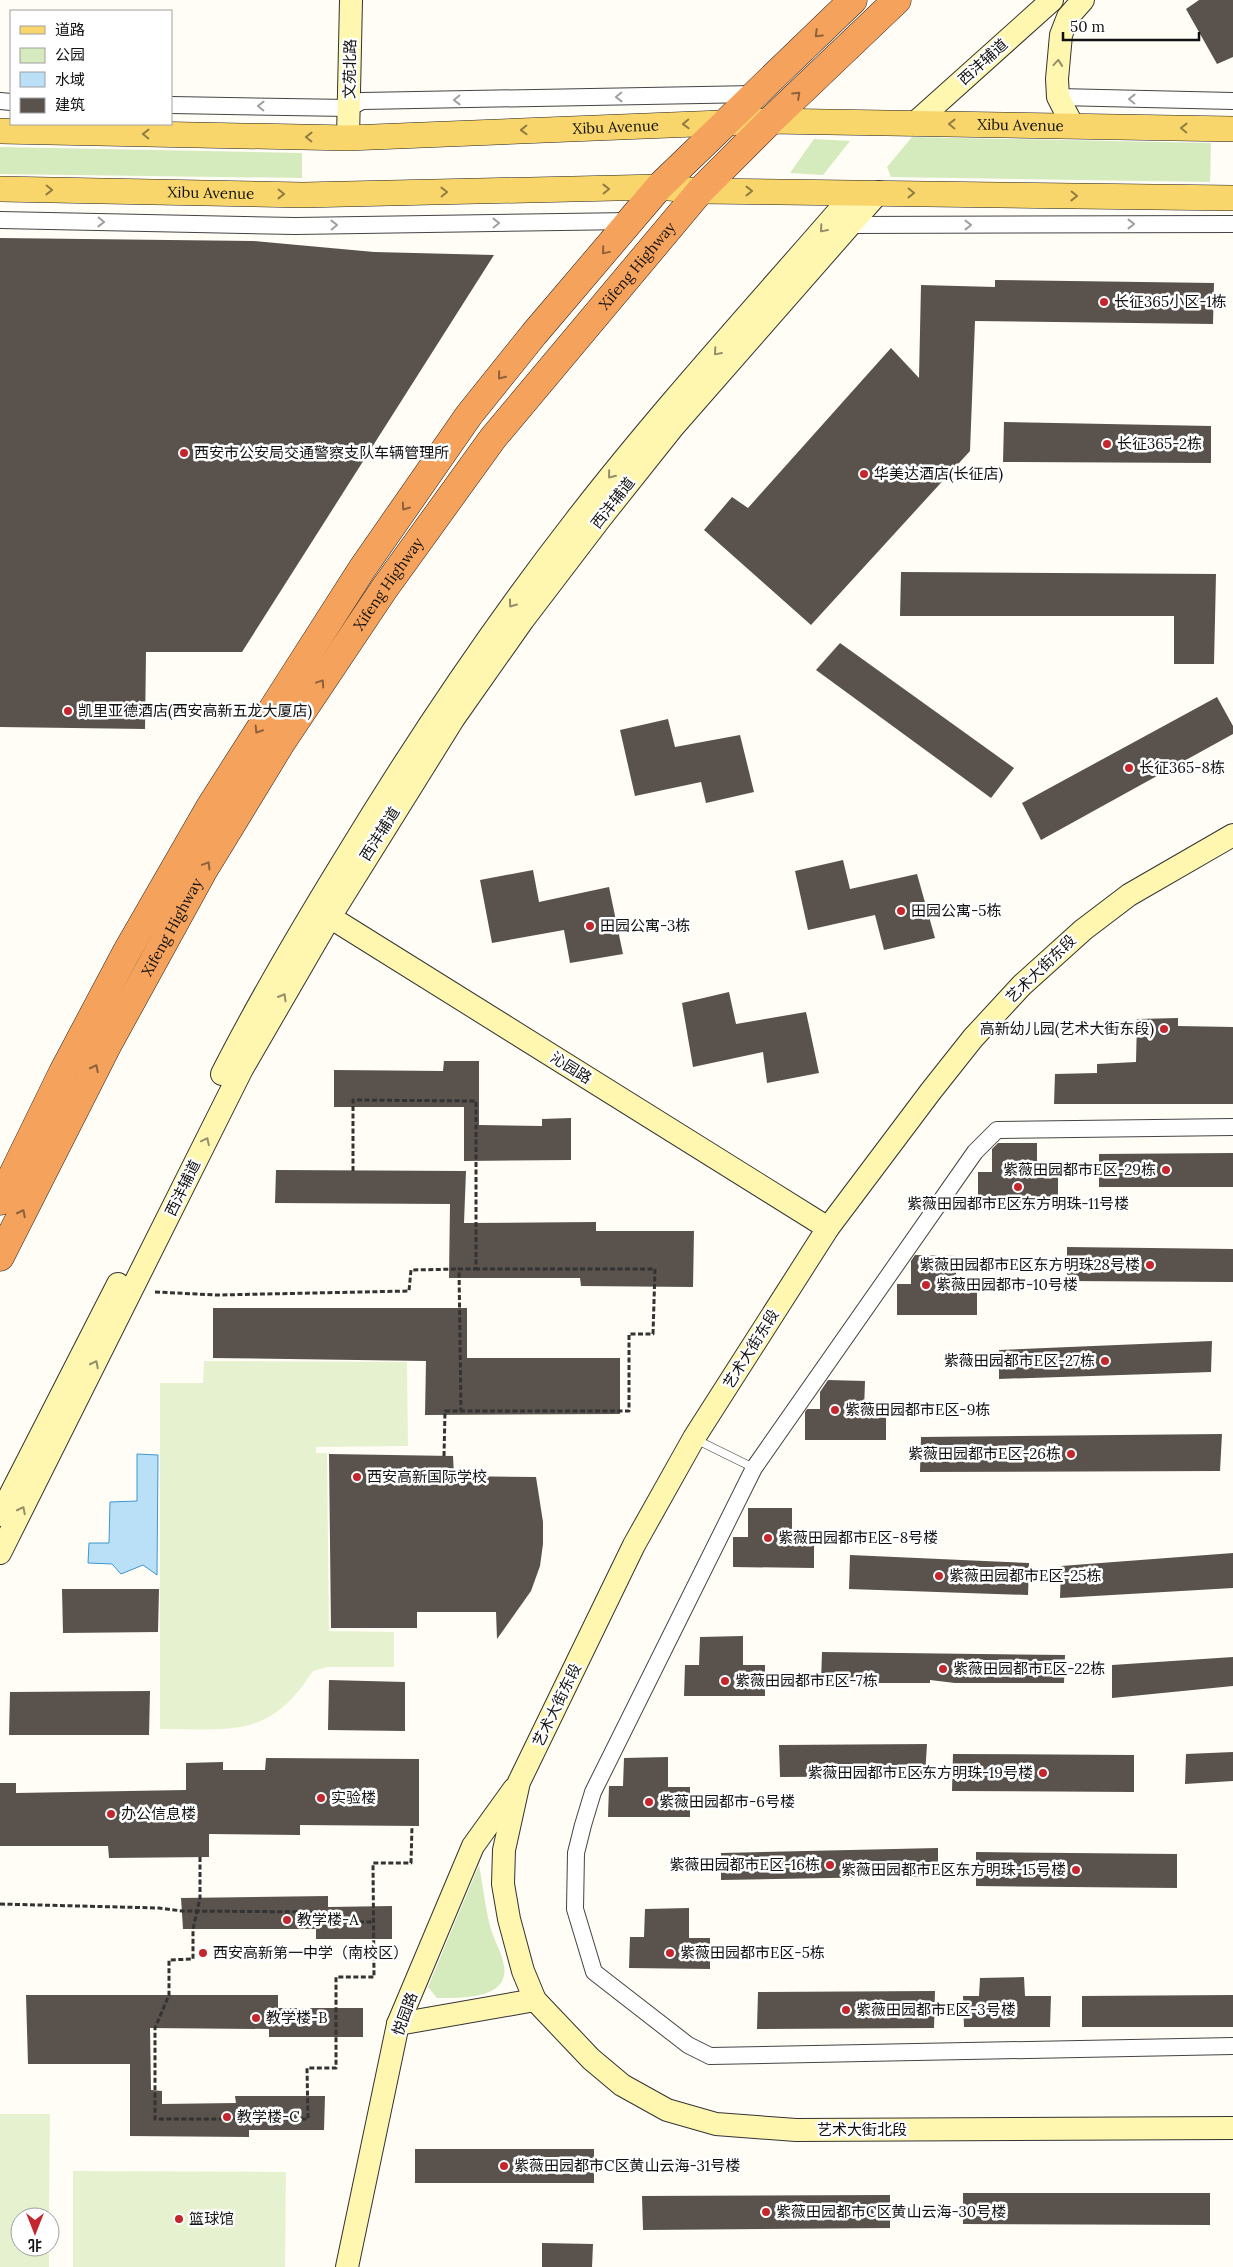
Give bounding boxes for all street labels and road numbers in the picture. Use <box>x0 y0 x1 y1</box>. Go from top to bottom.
street label: 西沣辅道 <box>954 34 1011 89</box>
street label: 文苑北路 <box>339 39 360 99</box>
street label: Xibu Avenue <box>572 115 659 138</box>
street label: Xibu Avenue <box>977 115 1064 135</box>
street label: Xibu Avenue <box>167 182 254 203</box>
street label: Xifeng Highway <box>594 218 679 314</box>
street label: 西沣辅道 <box>587 473 639 532</box>
street label: Xifeng Highway <box>349 533 427 634</box>
street label: 西沣辅道 <box>356 803 404 864</box>
street label: Xifeng Highway <box>137 874 206 979</box>
street label: 艺术大街东段 <box>1002 931 1080 1007</box>
street label: 沁园路 <box>547 1048 595 1088</box>
street label: 西沣辅道 <box>161 1157 204 1219</box>
street label: 艺术大街东段 <box>719 1306 782 1392</box>
street label: 艺术大街东段 <box>528 1660 585 1749</box>
street label: 悦园路 <box>388 1989 421 2038</box>
street label: 艺术大街北段 <box>817 2120 907 2139</box>

